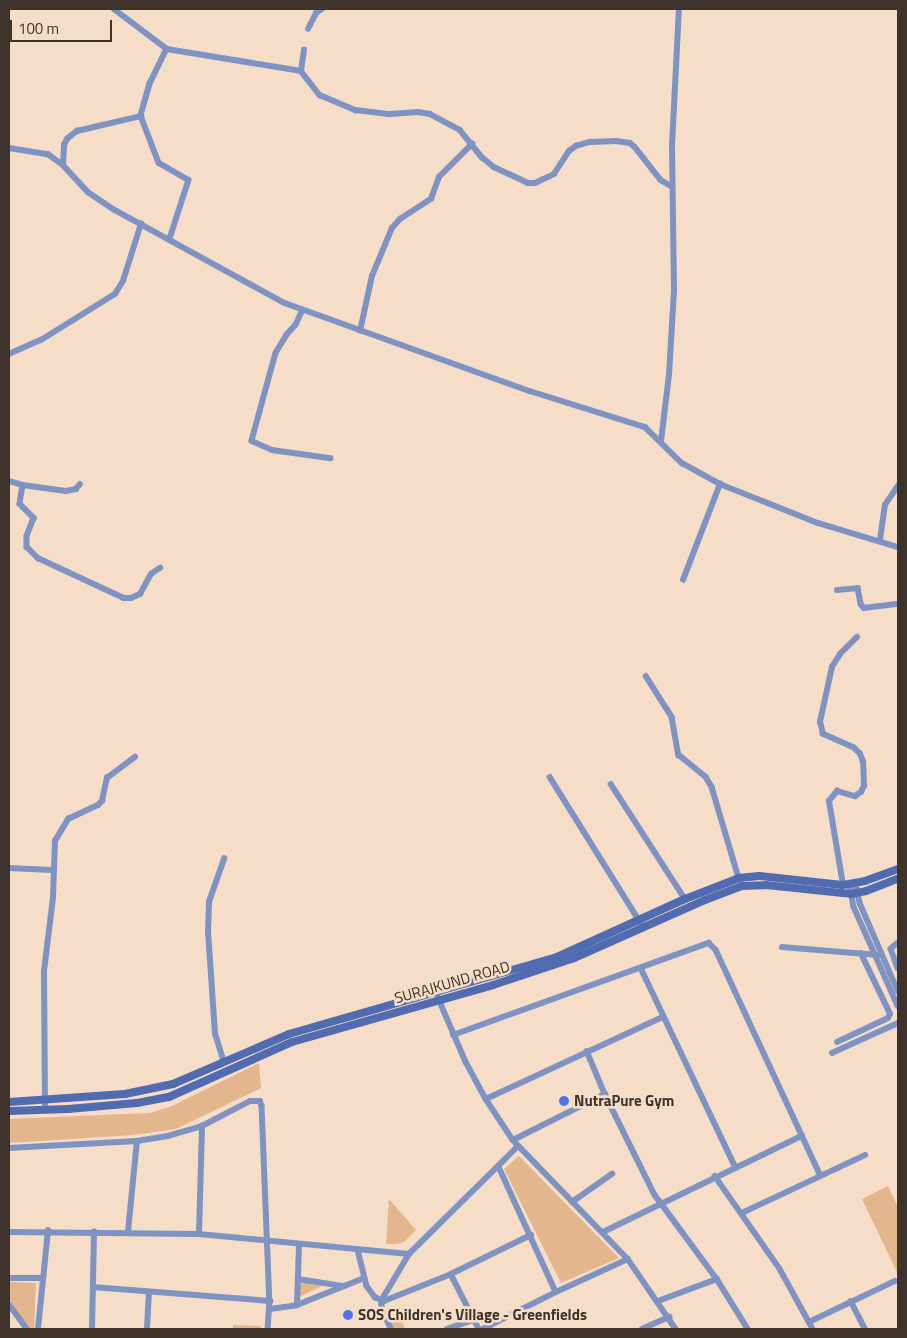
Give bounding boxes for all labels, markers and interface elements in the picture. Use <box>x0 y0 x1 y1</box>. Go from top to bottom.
scale bar <box>12 10 115 42</box>
text: 100 m <box>18 17 59 40</box>
street label: SURAJKUND ROAD <box>392 957 512 1007</box>
place label: NutraPure Gym <box>574 1092 674 1110</box>
marker: NutraPure Gym <box>558 1095 570 1107</box>
place label: SOS Children's Village - Greenfields <box>358 1306 587 1324</box>
marker: SOS Children's Village - Greenfields <box>342 1309 354 1321</box>

